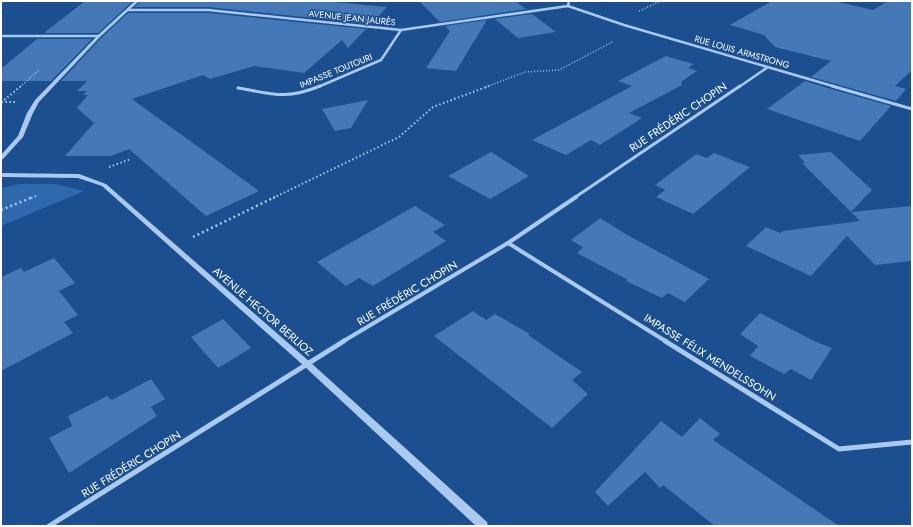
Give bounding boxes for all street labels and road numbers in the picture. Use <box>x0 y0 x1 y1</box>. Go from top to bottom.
street label: AVENUE JEAN JAURÈS <box>308 6 396 29</box>
street label: RUE LOUIS ARMSTRONG <box>693 32 791 71</box>
street label: IMPASSE TOUTOURI <box>297 50 374 91</box>
street label: RUE FRÉDÉRIC CHOPIN <box>626 78 730 156</box>
street label: RUE FRÉDÉRIC CHOPIN <box>354 257 460 329</box>
street label: AVENUE HECTOR BERLIOZ <box>209 263 317 359</box>
street label: IMPASSE FÉLIX MENDELSSOHN <box>641 310 779 404</box>
street label: RUE FRÉDÉRIC CHOPIN <box>78 427 184 501</box>

